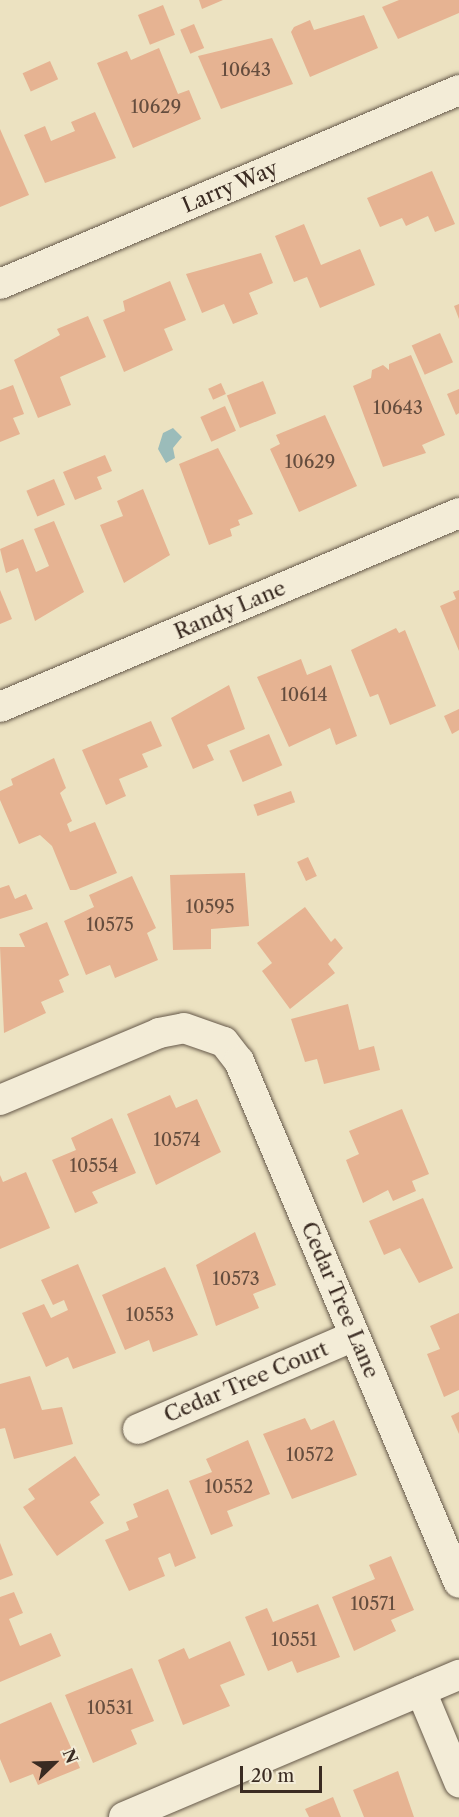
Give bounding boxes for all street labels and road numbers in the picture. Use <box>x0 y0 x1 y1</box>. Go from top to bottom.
street label: Larry Way <box>178 155 282 219</box>
street label: Randy Lane <box>170 575 290 645</box>
street label: Cedar Tree Lane <box>296 1218 384 1382</box>
street label: Cedar Tree Court <box>160 1336 332 1428</box>

